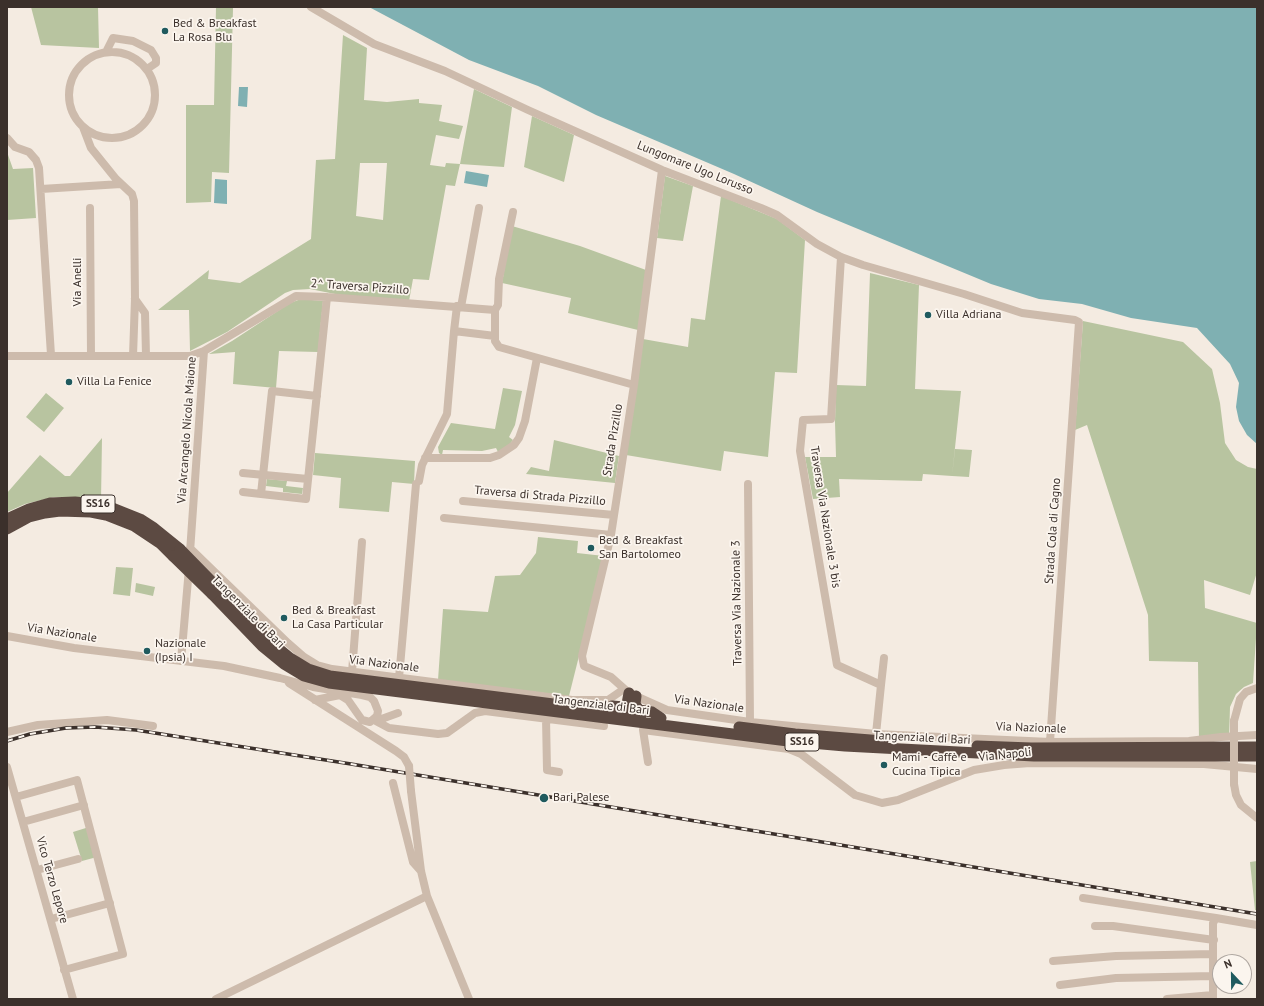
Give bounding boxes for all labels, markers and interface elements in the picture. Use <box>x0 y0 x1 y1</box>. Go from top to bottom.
place label: Bed & Breakfast La Rosa Blu <box>173 17 257 45</box>
marker: Bed & Breakfast La Rosa Blu <box>160 26 170 36</box>
street label: Lungomare Ugo Lorusso <box>635 138 755 198</box>
street label: Via Anelli <box>71 257 85 307</box>
street label: 2^ Traversa Pizzillo <box>310 276 410 298</box>
place label: Villa Adriana <box>936 308 1001 322</box>
marker: Villa Adriana <box>923 310 933 320</box>
street label: Via Arcangelo Nicola Maione <box>175 356 199 504</box>
place label: Villa La Fenice <box>77 375 152 389</box>
marker: Villa La Fenice <box>64 377 74 387</box>
street label: Strada Pizzillo <box>600 403 626 477</box>
street label: Traversa Via Nazionale 3 bis <box>807 445 843 589</box>
street label: Strada Cola di Cagno <box>1042 477 1064 585</box>
street label: Traversa di Strada Pizzillo <box>474 483 606 509</box>
road number: SS16 <box>81 495 115 513</box>
place label: Bed & Breakfast San Bartolomeo <box>599 534 683 562</box>
street label: Traversa Via Nazionale 3 <box>729 540 745 666</box>
marker: Bed & Breakfast San Bartolomeo <box>586 543 596 553</box>
street label: Tangenziale di Bari <box>208 572 288 652</box>
place label: Bed & Breakfast La Casa Particular <box>292 604 383 632</box>
marker: Bed & Breakfast La Casa Particular <box>279 613 289 623</box>
street label: Via Nazionale <box>26 620 98 646</box>
place label: Nazionale (Ipsia) I <box>155 637 206 665</box>
marker: Nazionale (Ipsia) I <box>142 646 152 656</box>
street label: Via Nazionale <box>348 653 420 675</box>
street label: Tangenziale di Bari <box>552 692 650 718</box>
street label: Via Nazionale <box>673 692 745 716</box>
street label: Via Nazionale <box>996 720 1066 736</box>
street label: Tangenziale di Bari <box>873 728 971 748</box>
road number: SS16 <box>785 733 819 751</box>
street label: Via Napoli <box>978 745 1032 765</box>
place label: Mami - Caffè e Cucina Tipica <box>892 751 967 779</box>
marker: Mami - Caffè e Cucina Tipica <box>879 760 889 770</box>
place label: Bari Palese <box>553 791 609 805</box>
marker: Bari Palese <box>538 792 550 804</box>
street label: Vico Terzo Lepore <box>33 835 71 925</box>
north arrow <box>1212 954 1252 994</box>
text: N <box>1222 956 1234 972</box>

